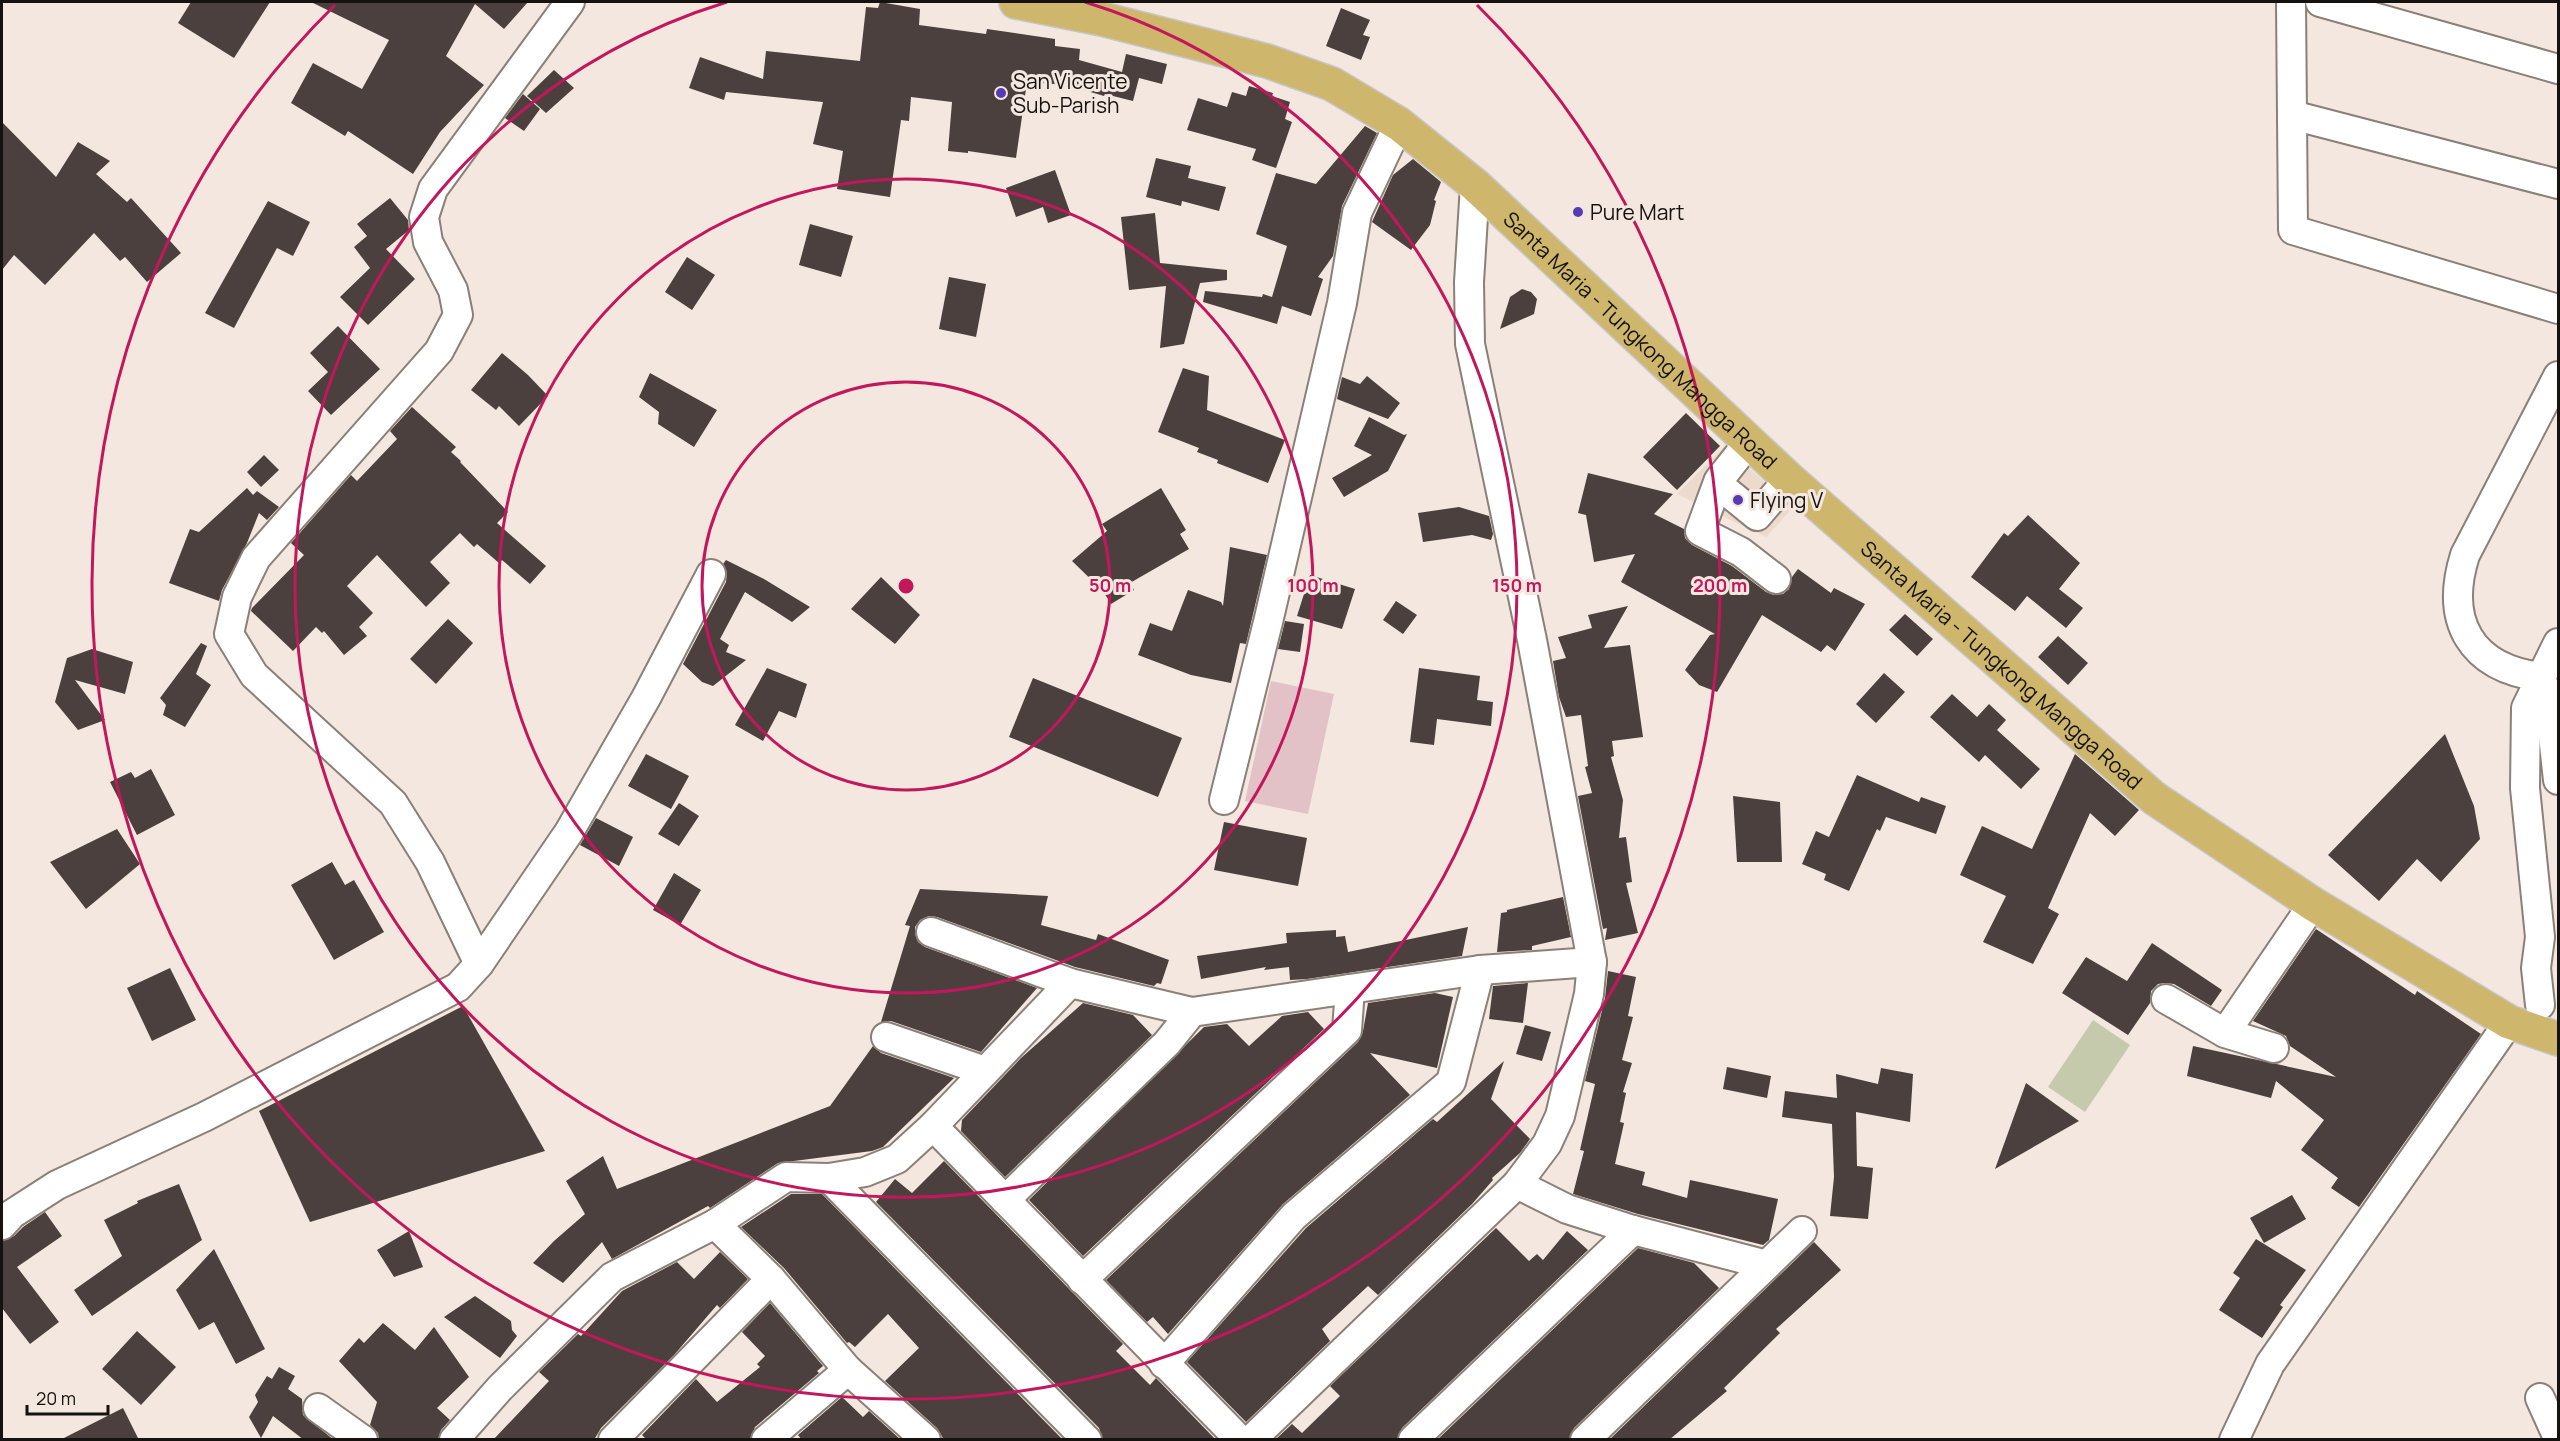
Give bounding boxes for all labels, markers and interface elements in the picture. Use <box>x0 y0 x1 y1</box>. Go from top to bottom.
place label: San Vicente Sub-Parish <box>1013 67 1127 119</box>
marker: San Vicente Sub-Parish <box>994 86 1008 100</box>
place label: Pure Mart <box>1590 198 1684 226</box>
street label: Santa Maria - Tungkong Mangga Road <box>1498 205 1783 475</box>
marker: Pure Mart <box>1571 205 1585 219</box>
place label: Flying V <box>1750 486 1824 514</box>
marker: Flying V <box>1731 493 1745 507</box>
street label: Santa Maria - Tungkong Mangga Road <box>1855 534 2148 796</box>
text: 50 m <box>1089 573 1131 597</box>
text: 100 m <box>1287 573 1339 597</box>
text: 150 m <box>1492 573 1542 597</box>
text: 200 m <box>1693 573 1747 597</box>
centre of rings <box>896 576 916 596</box>
scale bar <box>27 1378 108 1416</box>
text: 20 m <box>36 1386 76 1410</box>

